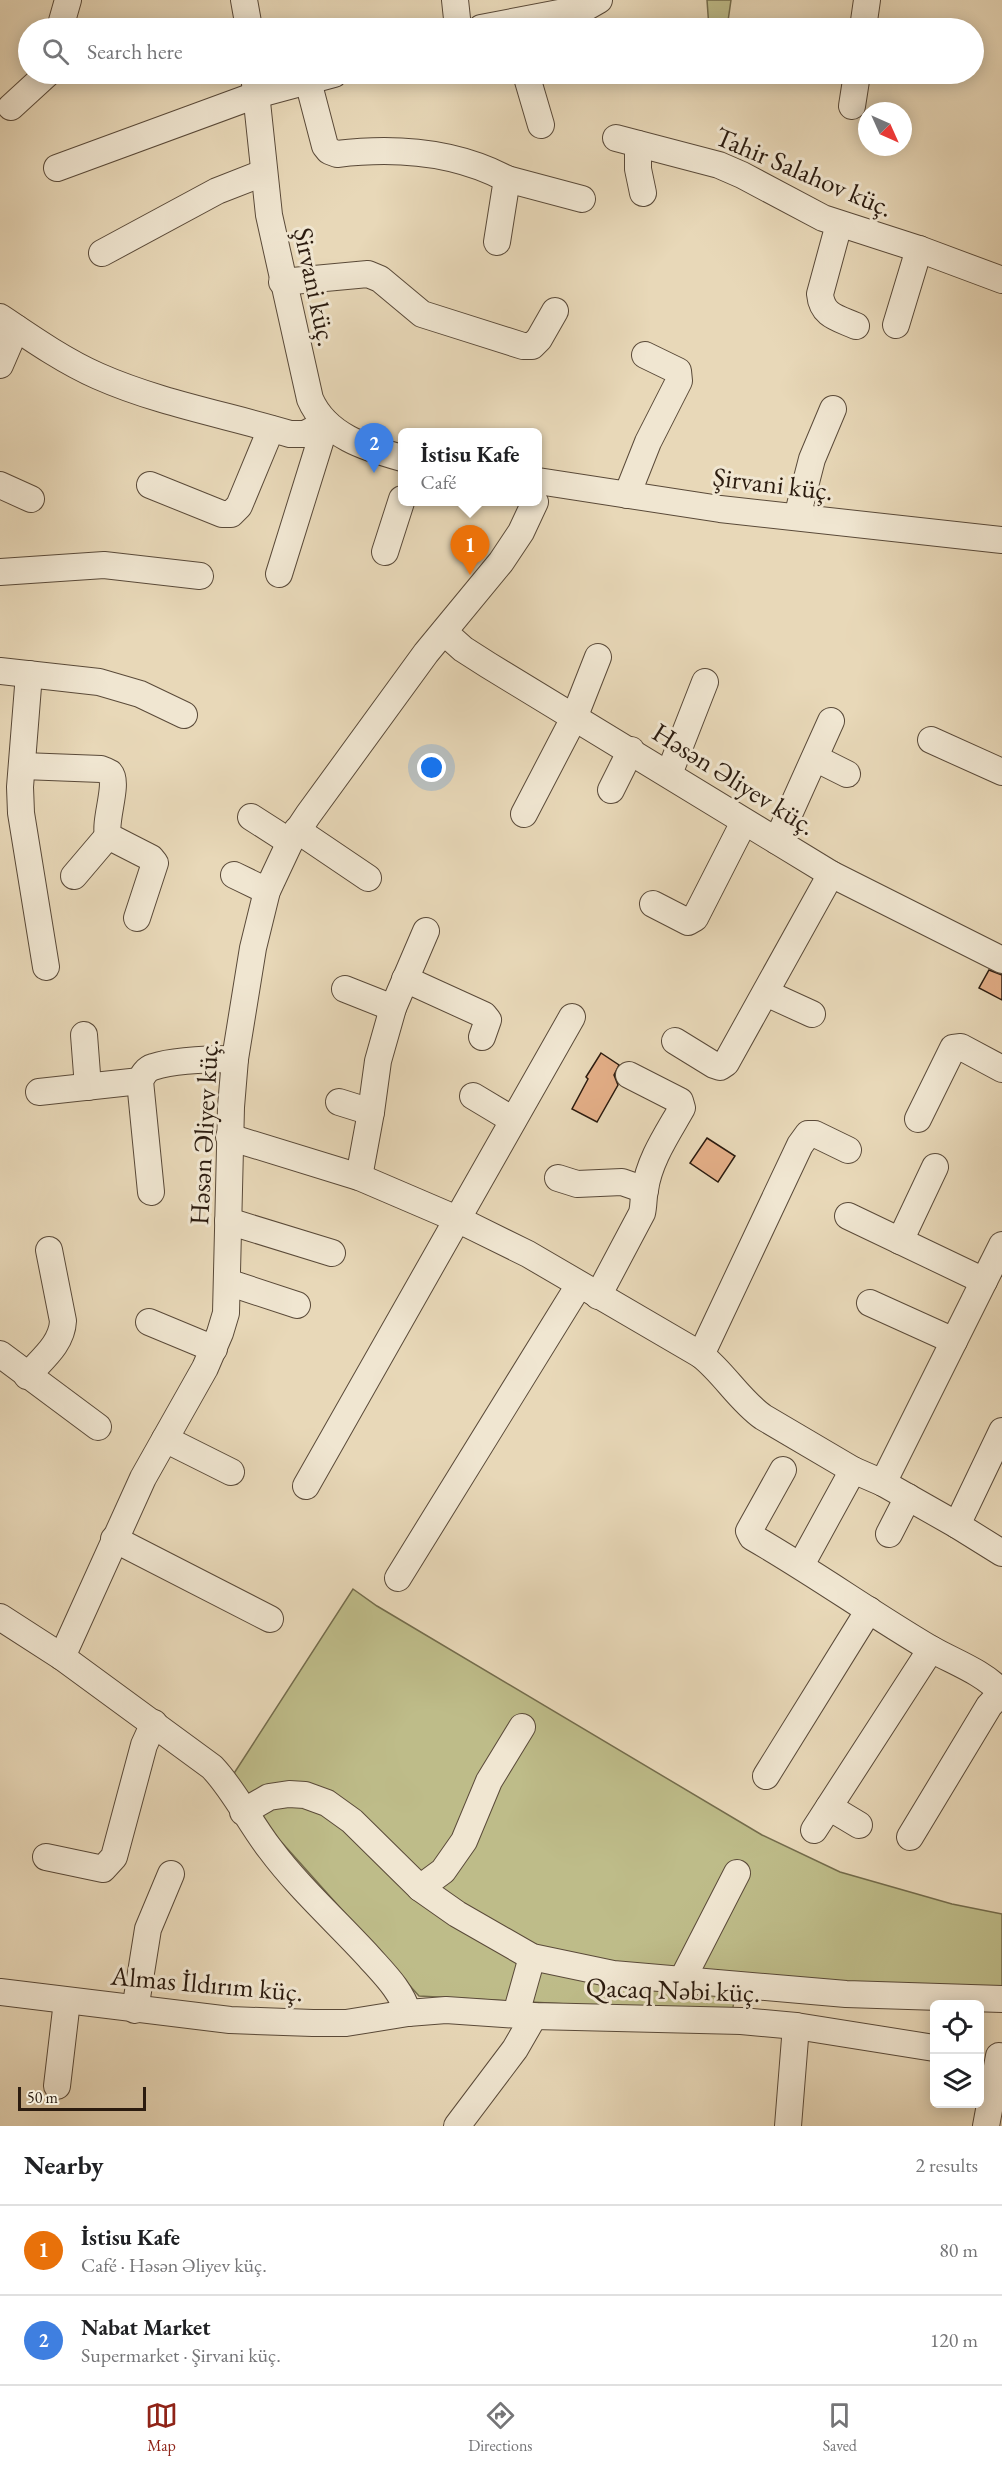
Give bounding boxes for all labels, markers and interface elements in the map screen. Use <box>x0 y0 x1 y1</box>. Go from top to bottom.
search box <box>18 18 984 84</box>
icon: search <box>39 35 72 68</box>
text: Search here <box>87 37 182 66</box>
north arrow <box>858 102 912 156</box>
street label: Tahir Salahov küç. <box>710 118 898 225</box>
street label: Şirvani küç. <box>286 224 345 350</box>
pin: 2 <box>354 424 394 473</box>
popup <box>398 428 542 506</box>
text: İstisu Kafe <box>421 440 519 469</box>
street label: Şirvani küç. <box>711 459 835 508</box>
text: Café <box>421 469 456 495</box>
pin: 1 <box>450 526 490 575</box>
street label: Həsən Əliyev küç. <box>646 714 823 843</box>
your location <box>417 753 446 782</box>
street label: Həsən Əliyev küç. <box>181 1038 226 1226</box>
street label: Almas İldırım küç. <box>108 1958 305 2009</box>
street label: Qacaq Nəbi küç. <box>585 1969 761 2010</box>
map controls <box>930 2000 984 2108</box>
button: locate <box>930 2000 984 2054</box>
button: layers <box>930 2054 984 2108</box>
scale bar <box>18 2084 146 2112</box>
text: 50 m <box>27 2087 58 2108</box>
text: Nearby <box>24 2148 104 2182</box>
text: 2 results <box>915 2152 978 2178</box>
text: İstisu Kafe <box>81 2223 180 2252</box>
text: 1 <box>38 2237 49 2263</box>
text: 80 m <box>939 2237 978 2263</box>
text: Café · Həsən Əliyev küç. <box>81 2252 267 2278</box>
text: Nabat Market <box>81 2313 210 2342</box>
text: 2 <box>38 2327 49 2353</box>
text: 120 m <box>930 2327 978 2353</box>
text: Supermarket · Şirvani küç. <box>81 2342 281 2368</box>
tab: Map <box>145 2399 178 2456</box>
tab: Directions <box>468 2399 533 2456</box>
tab: Saved <box>823 2399 857 2456</box>

